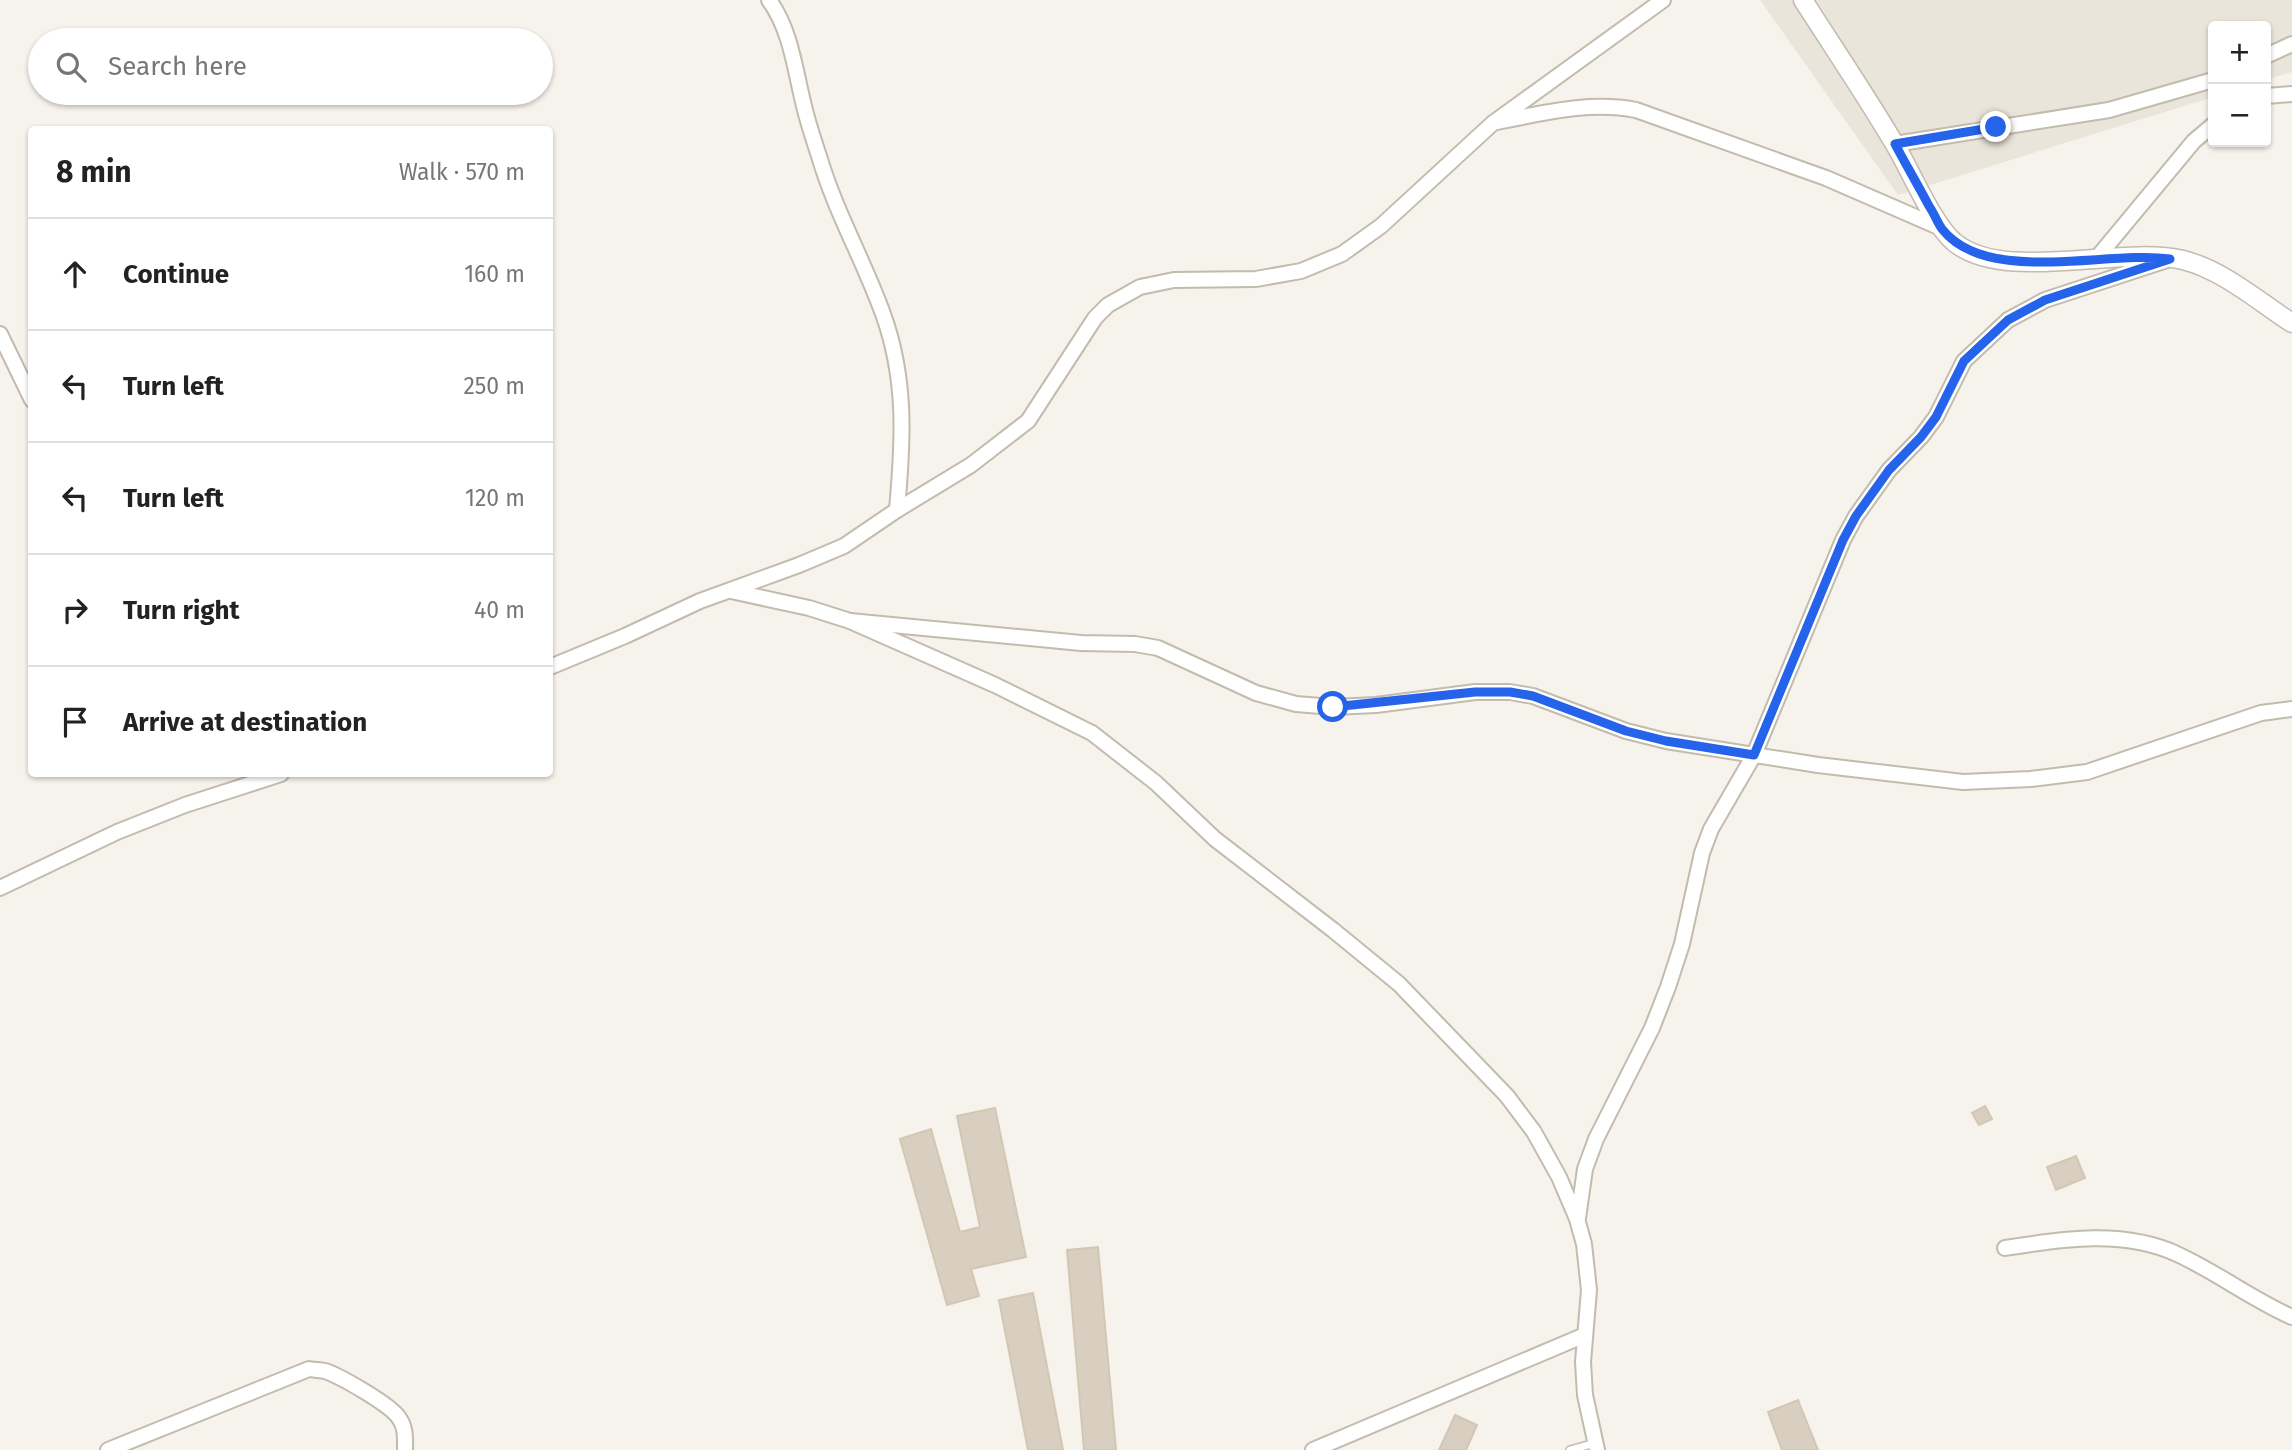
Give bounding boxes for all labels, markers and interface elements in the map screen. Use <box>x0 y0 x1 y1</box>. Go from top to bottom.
map controls <box>2208 21 2271 147</box>
button: + <box>2208 21 2271 84</box>
search box <box>28 28 553 105</box>
icon: search <box>52 48 90 86</box>
text: Search here <box>108 51 247 82</box>
button: − <box>2208 84 2271 147</box>
route end <box>1980 111 2011 142</box>
text: 8 min <box>56 154 132 190</box>
text: Walk · 570 m <box>399 158 525 186</box>
icon: ahead <box>56 255 94 293</box>
text: Continue <box>123 259 229 290</box>
text: 160 m <box>464 260 525 288</box>
icon: left <box>56 367 94 405</box>
text: Turn left <box>123 371 224 402</box>
text: 250 m <box>463 372 525 400</box>
icon: left <box>56 479 94 517</box>
text: Turn left <box>123 483 224 514</box>
text: 120 m <box>465 484 525 512</box>
icon: right <box>56 591 94 629</box>
text: Turn right <box>123 595 240 626</box>
text: 40 m <box>474 596 525 624</box>
route start <box>1317 691 1348 722</box>
icon: arrive <box>56 703 94 741</box>
text: Arrive at destination <box>123 707 367 738</box>

